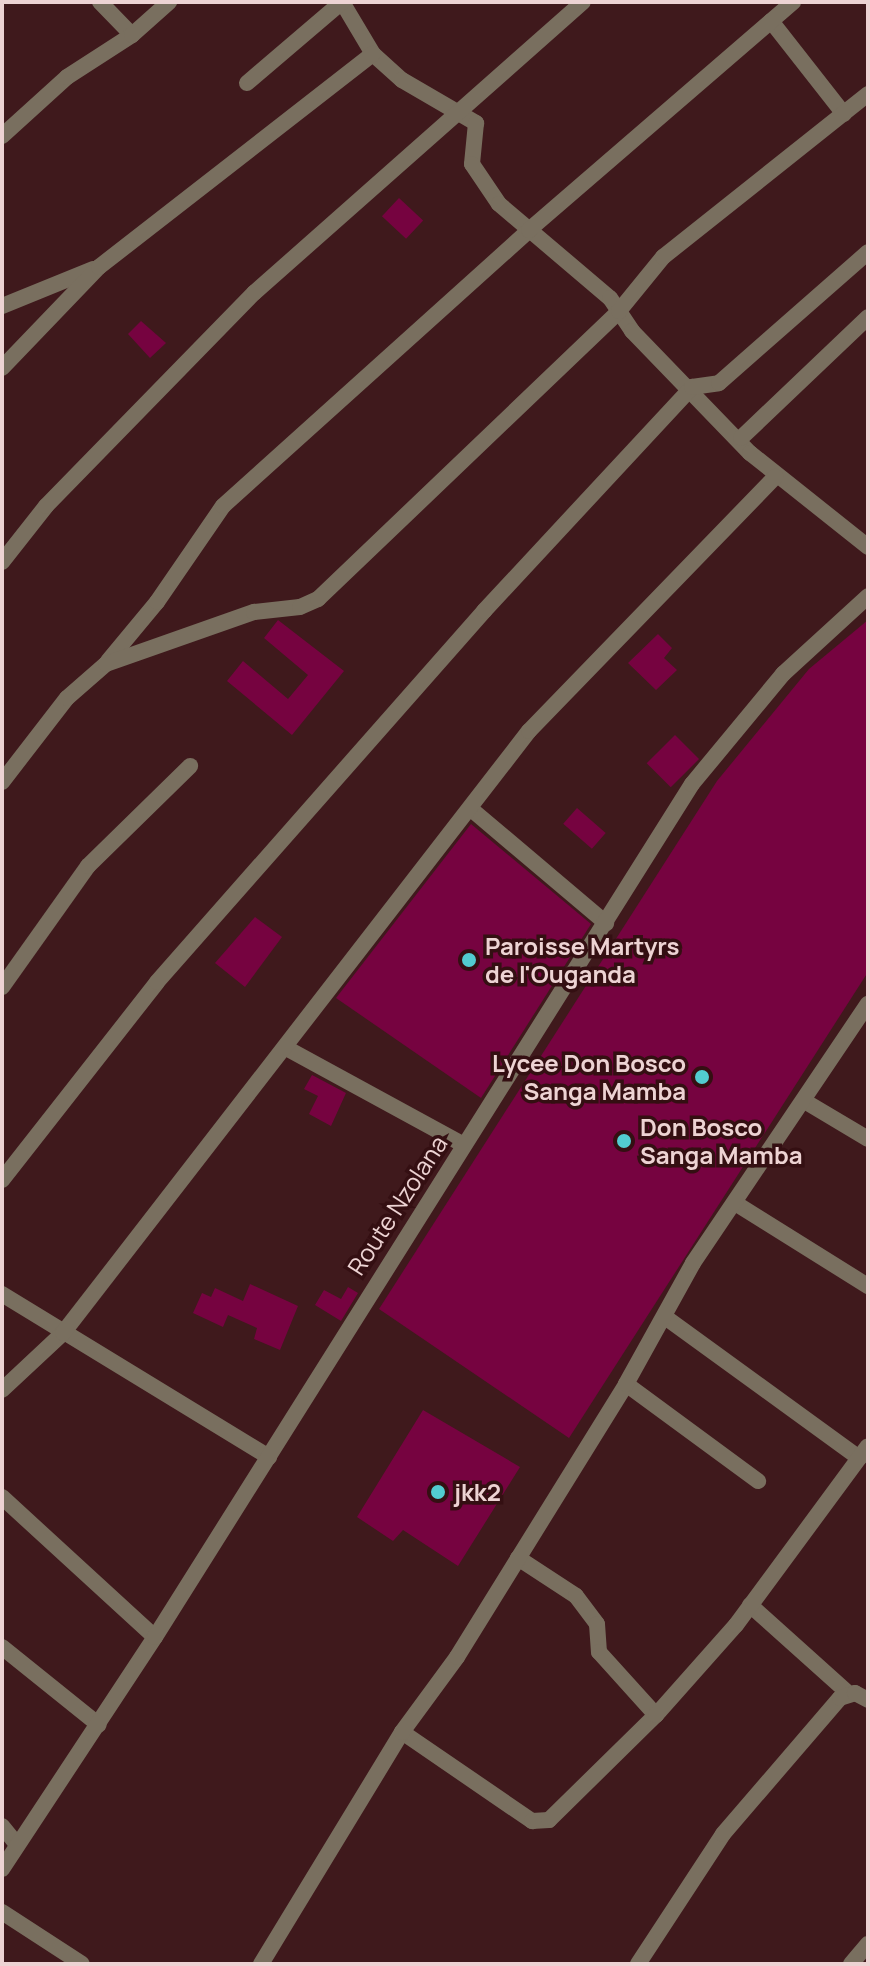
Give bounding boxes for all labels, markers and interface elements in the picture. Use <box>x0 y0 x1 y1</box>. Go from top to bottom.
place label: Paroisse Martyrs de l'Ouganda <box>485 932 679 988</box>
marker: Paroisse Martyrs de l'Ouganda <box>460 951 478 969</box>
place label: Lycee Don Bosco Sanga Mamba <box>492 1049 686 1105</box>
marker: Lycee Don Bosco Sanga Mamba <box>693 1068 711 1086</box>
place label: Don Bosco Sanga Mamba <box>640 1113 803 1169</box>
street label: Route Nzolana <box>341 1130 453 1280</box>
marker: Don Bosco Sanga Mamba <box>615 1132 633 1150</box>
place label: jkk2 <box>454 1478 501 1506</box>
marker: jkk2 <box>429 1483 447 1501</box>

